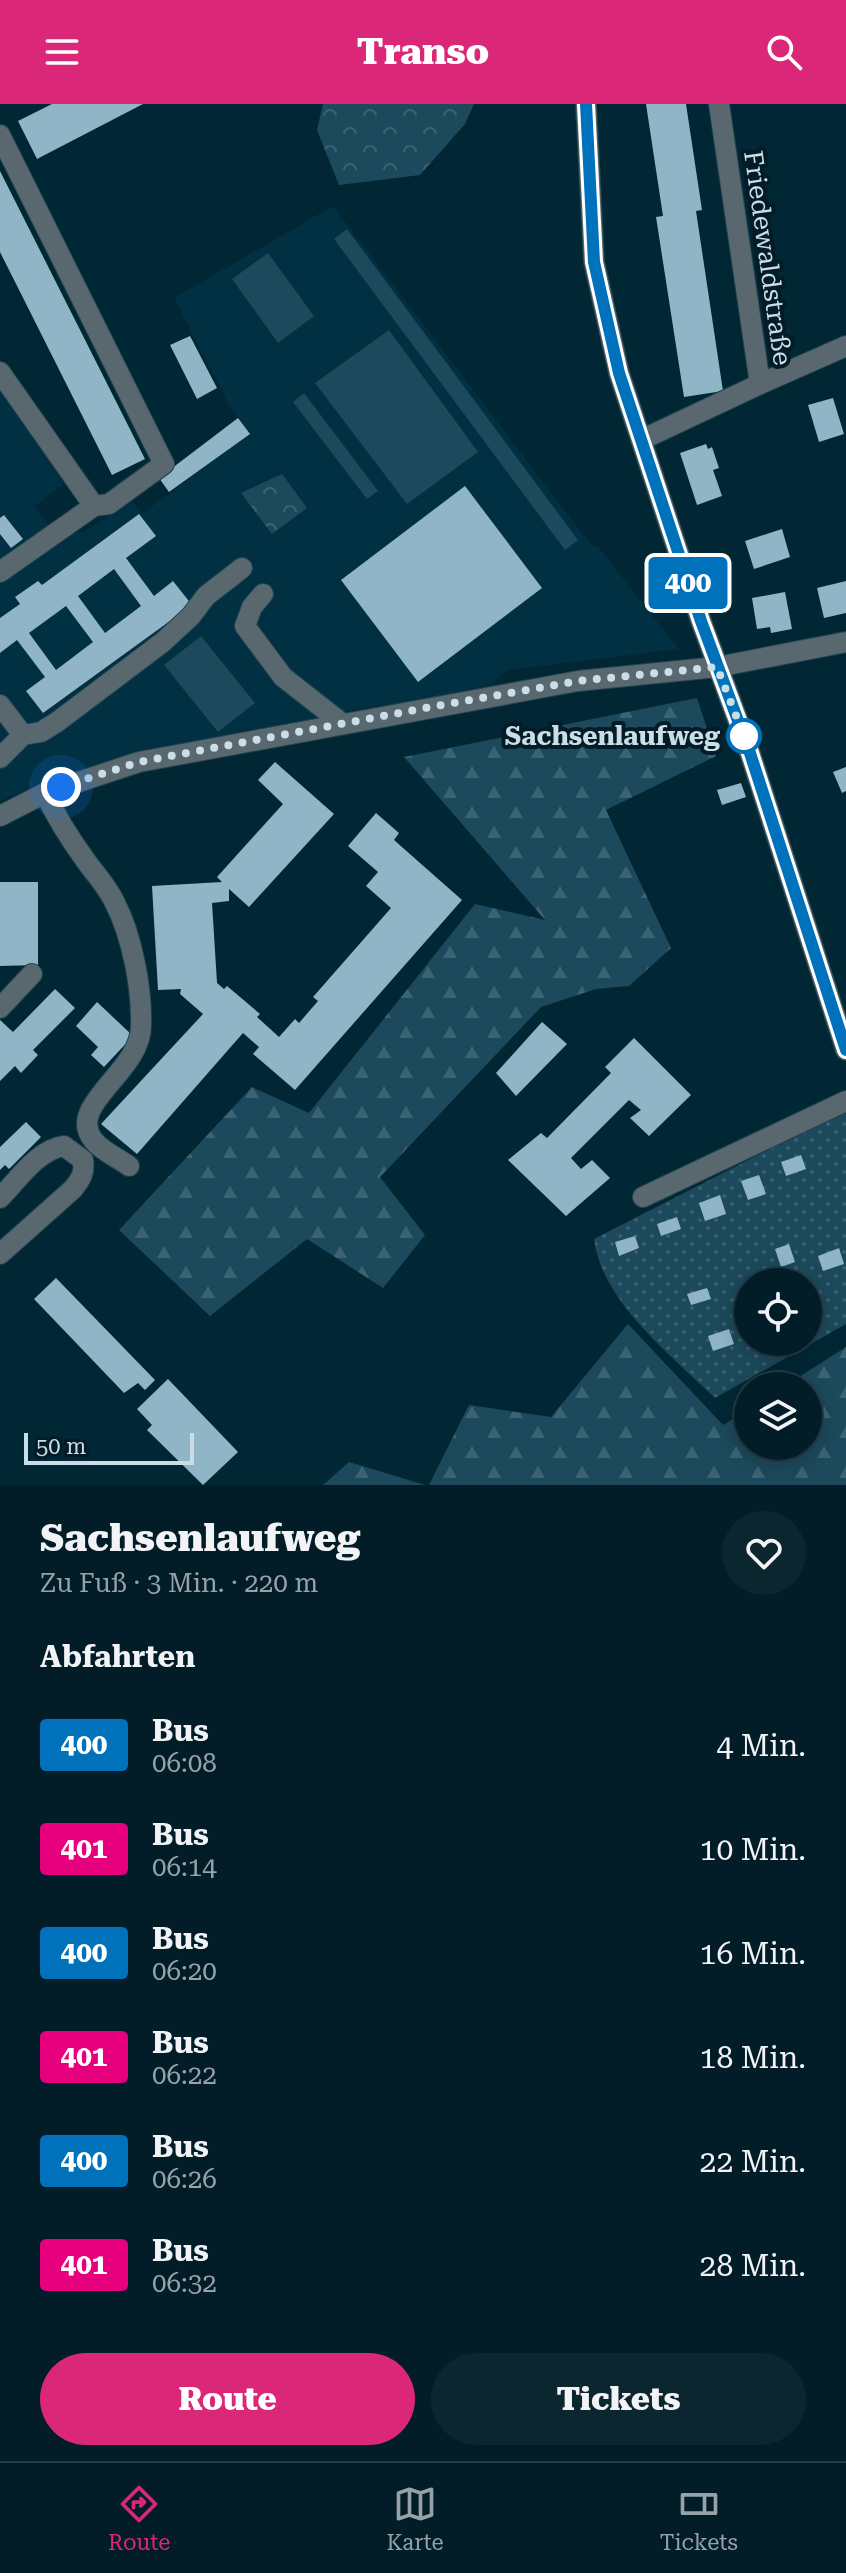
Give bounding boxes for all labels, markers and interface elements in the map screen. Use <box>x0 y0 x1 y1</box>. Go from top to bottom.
icon: menu <box>40 30 84 74</box>
icon: search <box>762 30 806 74</box>
text: Transo <box>357 31 489 73</box>
street label: Friedewaldstraße <box>738 149 798 367</box>
line badge: 400 <box>642 557 734 609</box>
text: 400 <box>664 566 712 599</box>
marker: Sachsenlaufweg <box>727 719 761 753</box>
place label: Sachsenlaufweg <box>505 721 720 751</box>
your location <box>41 767 81 807</box>
map controls <box>734 1268 822 1460</box>
button: locate <box>734 1268 822 1356</box>
button: layers <box>734 1372 822 1460</box>
scale bar <box>24 1429 194 1465</box>
text: 50 m <box>36 1434 86 1459</box>
button: heart <box>722 1511 806 1595</box>
text: Sachsenlaufweg <box>40 1516 360 1560</box>
text: Zu Fuß · 3 Min. · 220 m <box>40 1568 318 1598</box>
text: Abfahrten <box>40 1639 195 1674</box>
text: Bus <box>152 1713 209 1748</box>
text: 400 <box>60 1728 108 1761</box>
text: 4 Min. <box>716 1728 806 1763</box>
text: 06:08 <box>152 1748 217 1778</box>
text: Bus <box>152 1817 209 1852</box>
text: 401 <box>60 1832 108 1865</box>
text: 10 Min. <box>700 1832 806 1867</box>
text: 06:14 <box>152 1852 217 1882</box>
text: Bus <box>152 1921 209 1956</box>
text: 400 <box>60 1936 108 1969</box>
text: 16 Min. <box>700 1936 806 1971</box>
text: 06:20 <box>152 1956 217 1986</box>
text: Bus <box>152 2025 209 2060</box>
text: 401 <box>60 2040 108 2073</box>
text: 18 Min. <box>700 2040 806 2075</box>
text: 06:22 <box>152 2060 217 2090</box>
text: Bus <box>152 2129 209 2164</box>
text: 400 <box>60 2144 108 2177</box>
text: 22 Min. <box>700 2144 806 2179</box>
text: 06:26 <box>152 2164 217 2194</box>
text: Bus <box>152 2233 209 2268</box>
text: 401 <box>60 2248 108 2281</box>
text: 28 Min. <box>700 2248 806 2283</box>
text: 06:32 <box>152 2268 217 2298</box>
button: Route <box>40 2353 415 2445</box>
button: Tickets <box>431 2353 806 2445</box>
tab: Route <box>108 2482 170 2555</box>
tab: Karte <box>387 2482 444 2555</box>
tab: Tickets <box>660 2482 738 2555</box>

